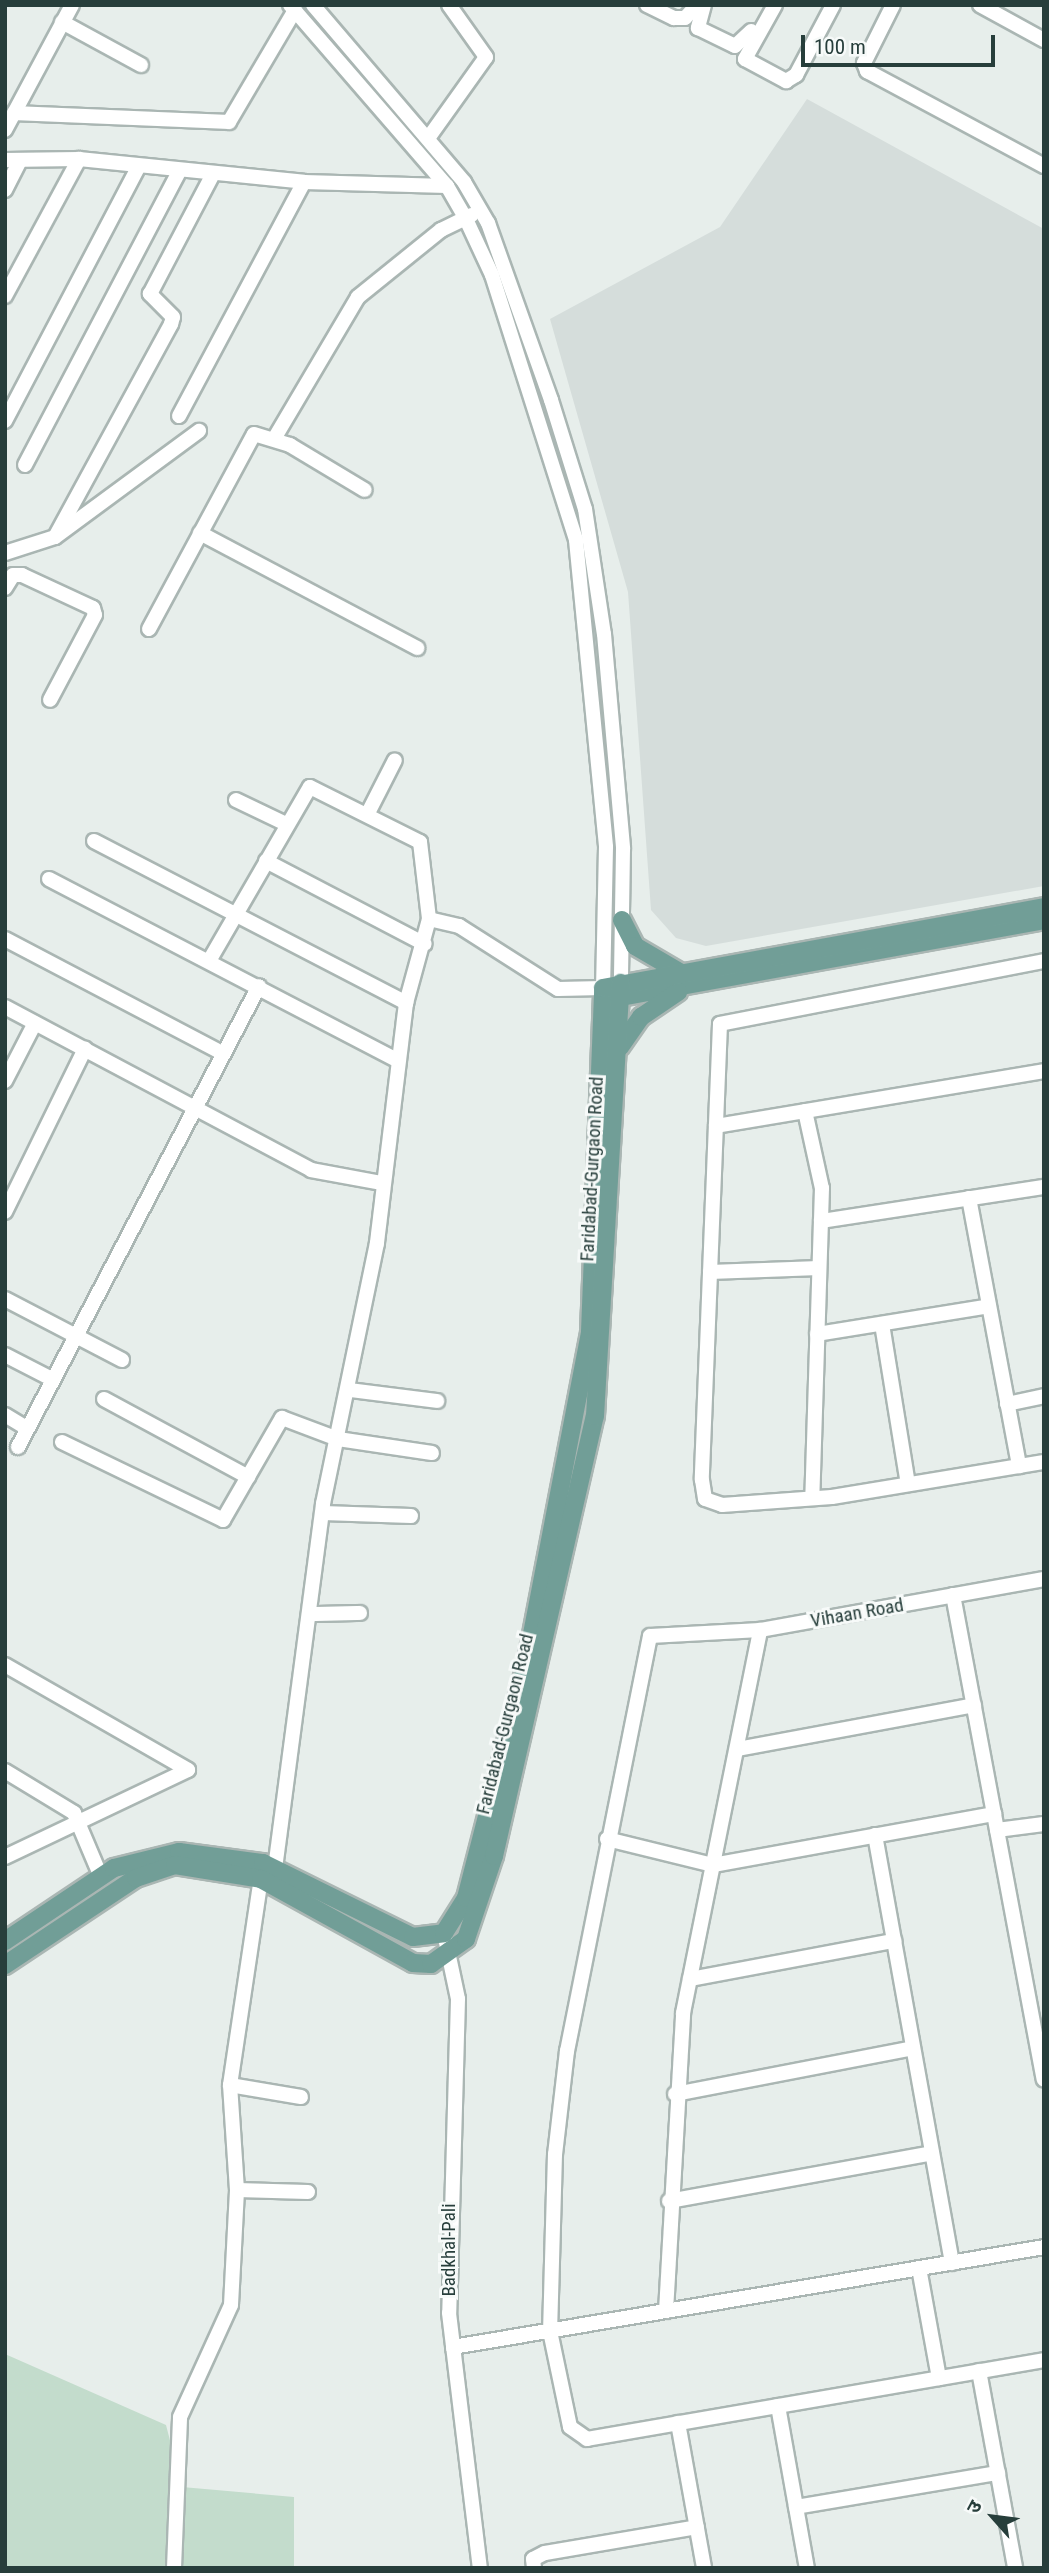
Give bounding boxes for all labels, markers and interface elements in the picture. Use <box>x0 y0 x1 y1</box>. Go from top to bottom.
scale bar <box>804 21 998 65</box>
text: 100 m <box>814 35 866 59</box>
street label: Faridabad-Gurgaon Road <box>576 1076 608 1262</box>
street label: Vihaan Road <box>809 1594 905 1632</box>
street label: Faridabad-Gurgaon Road <box>472 1632 538 1816</box>
street label: Badkhal-Pali <box>438 2203 460 2297</box>
north arrow <box>958 2482 1028 2552</box>
text: उ <box>961 2497 987 2517</box>

